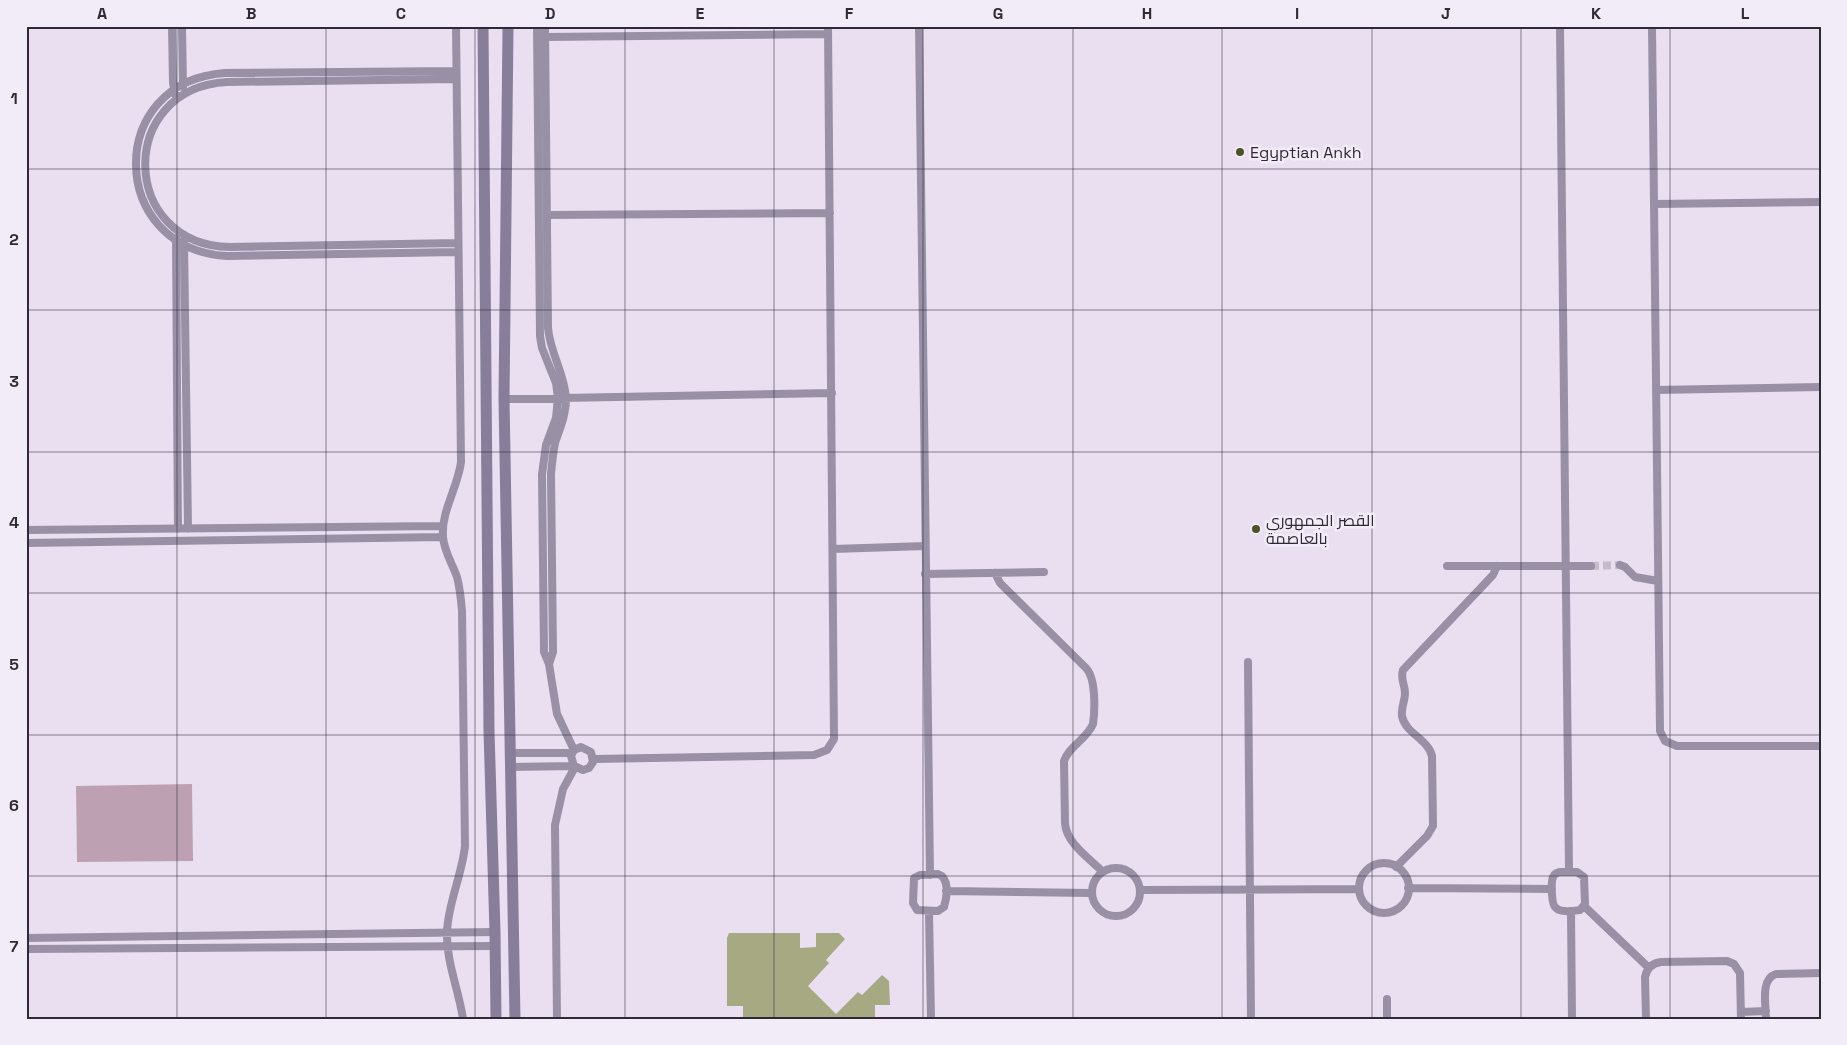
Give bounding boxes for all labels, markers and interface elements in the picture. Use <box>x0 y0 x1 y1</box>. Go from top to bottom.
text: A <box>97 3 107 24</box>
text: B <box>246 3 256 24</box>
text: C <box>396 3 406 24</box>
text: D <box>545 3 555 24</box>
text: E <box>696 3 705 24</box>
text: F <box>845 3 854 24</box>
text: G <box>993 3 1003 24</box>
text: H <box>1142 3 1152 24</box>
text: I <box>1295 3 1299 24</box>
text: J <box>1441 3 1451 24</box>
text: K <box>1591 3 1601 24</box>
text: L <box>1741 3 1750 24</box>
text: 1 <box>10 88 18 109</box>
place label: Egyptian Ankh <box>1250 142 1362 163</box>
marker: Egyptian Ankh <box>1234 146 1246 158</box>
text: 2 <box>9 229 19 250</box>
text: 3 <box>9 371 19 392</box>
place label: القصر الجمهوري بالعاصمة <box>1266 510 1374 549</box>
text: 4 <box>9 512 19 533</box>
marker: القصر الجمهوري بالعاصمة <box>1250 523 1262 535</box>
text: 5 <box>9 654 19 675</box>
text: 6 <box>9 795 19 816</box>
text: 7 <box>10 936 19 957</box>

